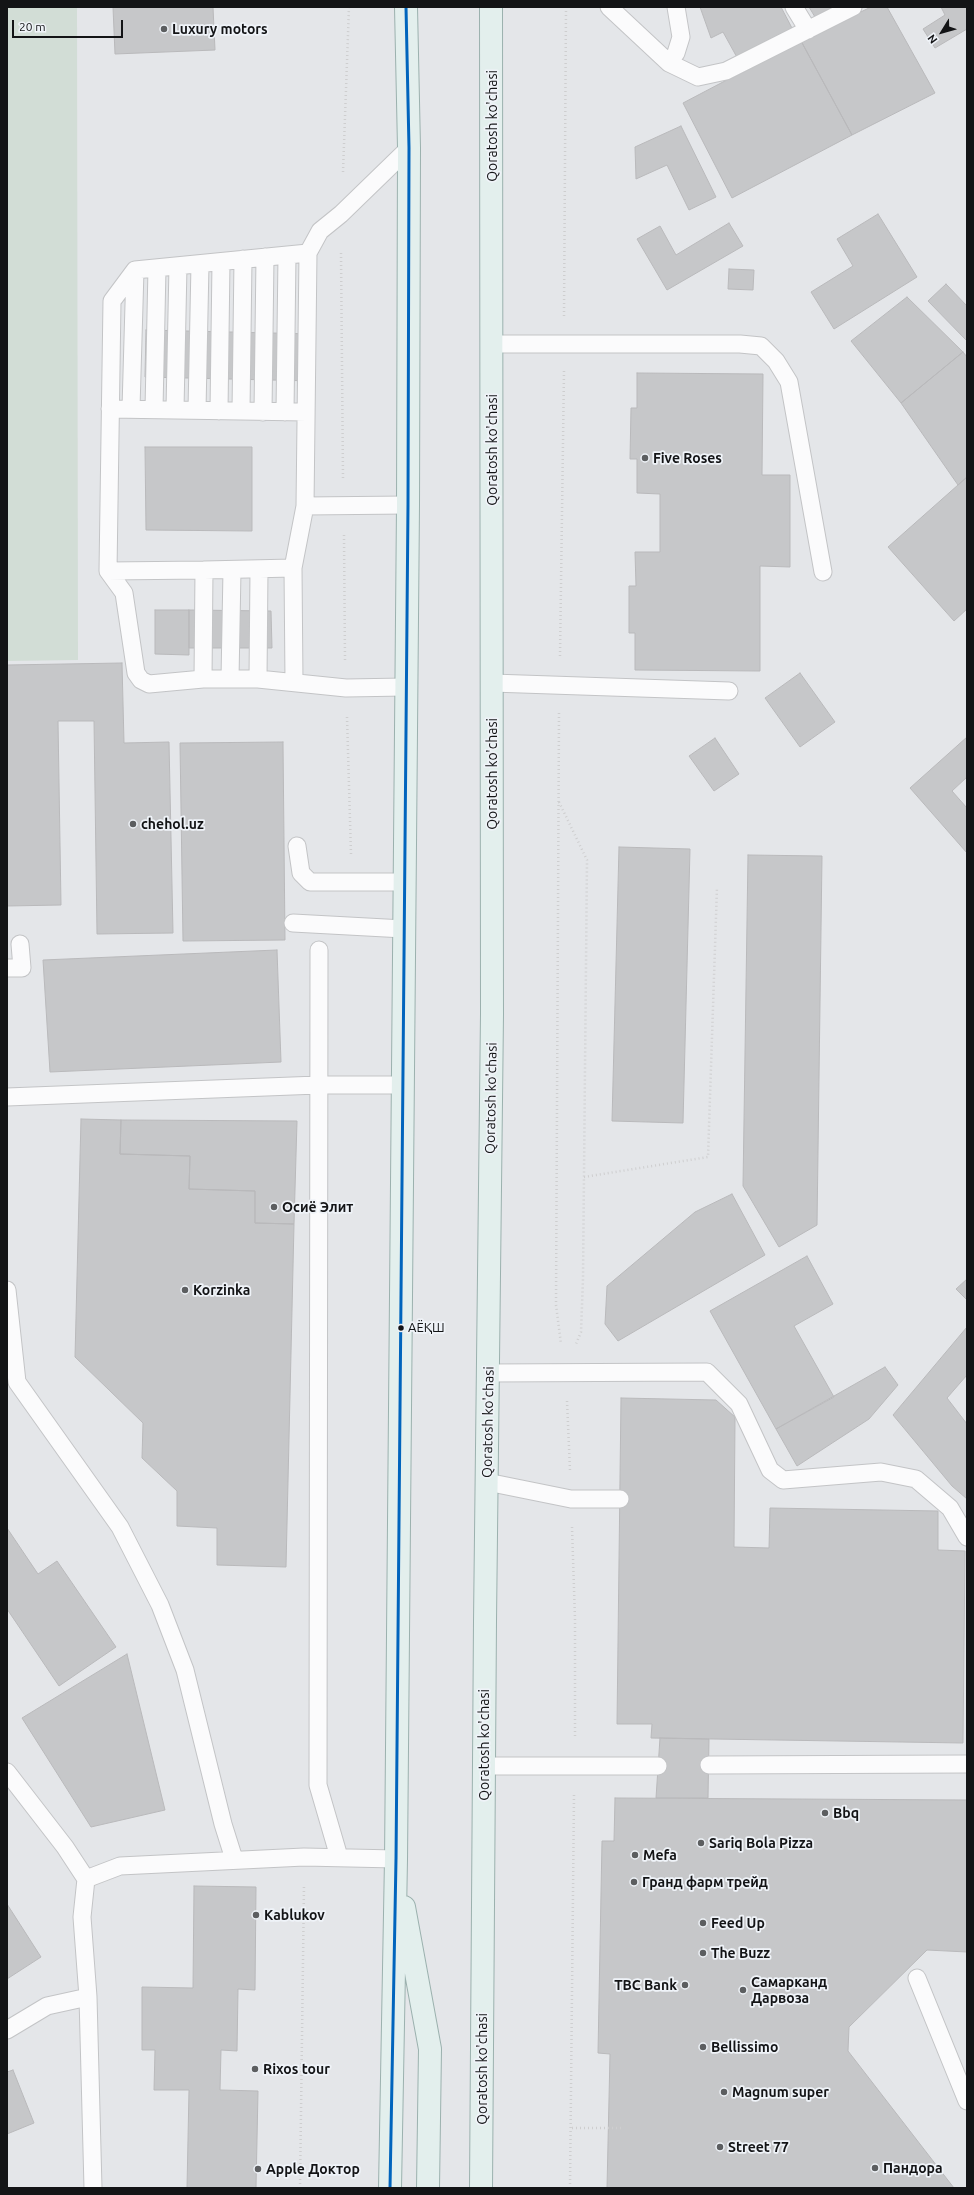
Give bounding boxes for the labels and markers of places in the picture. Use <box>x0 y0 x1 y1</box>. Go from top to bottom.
place label: Luxury motors <box>172 21 268 37</box>
marker: Luxury motors <box>159 24 169 34</box>
place label: Five Roses <box>653 450 722 466</box>
marker: Five Roses <box>640 453 650 463</box>
place label: chehol.uz <box>141 816 204 832</box>
marker: chehol.uz <box>128 819 138 829</box>
place label: Осиё Элит <box>282 1199 353 1215</box>
marker: Осиё Элит <box>269 1202 279 1212</box>
place label: Korzinka <box>193 1282 250 1298</box>
marker: Korzinka <box>180 1285 190 1295</box>
place label: АЁҚШ <box>408 1320 445 1336</box>
marker: АЁҚШ <box>396 1323 406 1333</box>
place label: Bbq <box>833 1805 859 1821</box>
marker: Bbq <box>820 1808 830 1818</box>
place label: Sariq Bola Pizza <box>709 1835 813 1851</box>
marker: Sariq Bola Pizza <box>696 1838 706 1848</box>
place label: Mefa <box>643 1847 677 1863</box>
marker: Mefa <box>630 1850 640 1860</box>
place label: Гранд фарм трейд <box>642 1874 768 1890</box>
marker: Гранд фарм трейд <box>629 1877 639 1887</box>
place label: Kablukov <box>264 1907 325 1923</box>
marker: Kablukov <box>251 1910 261 1920</box>
place label: Feed Up <box>711 1915 765 1931</box>
marker: Feed Up <box>698 1918 708 1928</box>
place label: The Buzz <box>711 1945 770 1961</box>
marker: The Buzz <box>698 1948 708 1958</box>
place label: Самарканд Дарвоза <box>751 1974 827 2006</box>
place label: TBC Bank <box>614 1977 677 1993</box>
marker: TBC Bank <box>680 1980 690 1990</box>
marker: Самарканд Дарвоза <box>738 1985 748 1995</box>
place label: Bellissimo <box>711 2039 778 2055</box>
marker: Bellissimo <box>698 2042 708 2052</box>
place label: Rixos tour <box>263 2061 330 2077</box>
marker: Rixos tour <box>250 2064 260 2074</box>
place label: Magnum super <box>732 2084 829 2100</box>
marker: Magnum super <box>719 2087 729 2097</box>
place label: Street 77 <box>728 2139 789 2155</box>
marker: Street 77 <box>715 2142 725 2152</box>
place label: Пандора <box>883 2160 943 2176</box>
place label: Apple Доктор <box>266 2161 360 2177</box>
marker: Пандора <box>870 2163 880 2173</box>
marker: Apple Доктор <box>253 2164 263 2174</box>

